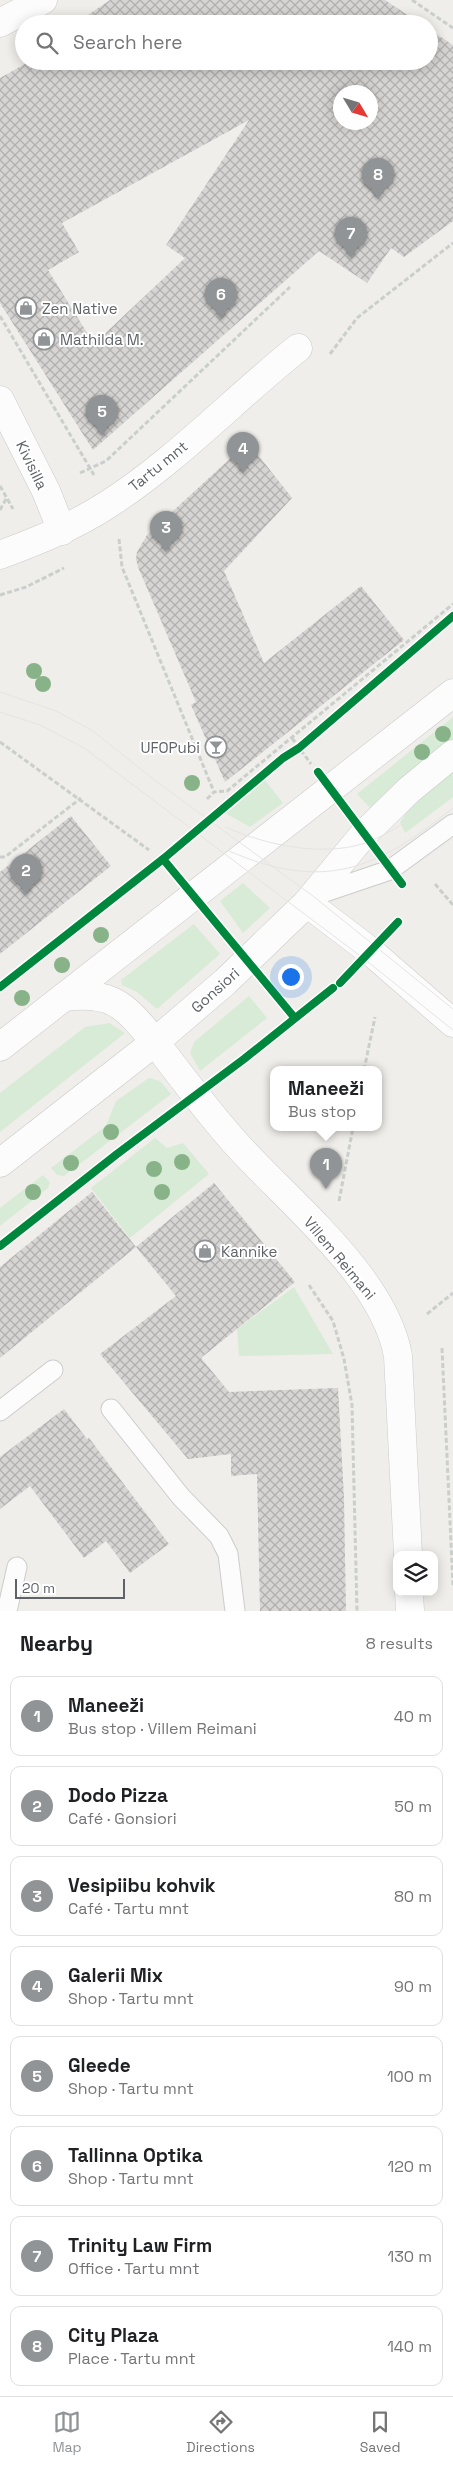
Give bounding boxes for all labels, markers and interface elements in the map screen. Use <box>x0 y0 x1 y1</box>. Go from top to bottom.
search box <box>15 15 438 70</box>
icon: search <box>33 29 61 57</box>
text: Search here <box>73 30 183 55</box>
north arrow <box>333 85 378 130</box>
pin: 8 <box>362 158 394 199</box>
pin: 7 <box>335 217 367 258</box>
pin: 6 <box>205 278 237 319</box>
shop icon: Zen Native <box>14 296 38 320</box>
place label: Zen Native <box>42 299 118 318</box>
shop icon: Mathilda M. <box>32 327 56 351</box>
place label: Mathilda M. <box>60 330 143 349</box>
pin: 5 <box>86 395 118 436</box>
pin: 4 <box>227 432 259 473</box>
street label: Tartu mnt <box>125 436 191 496</box>
street label: Kivisilla <box>12 437 52 493</box>
pin: 3 <box>150 511 182 552</box>
bar icon: UFOPubi <box>204 735 228 759</box>
place label: UFOPubi <box>140 738 200 757</box>
pin: 2 <box>10 854 42 895</box>
street label: Gonsiori <box>187 963 243 1017</box>
your location <box>278 964 304 990</box>
popup <box>270 1066 382 1131</box>
text: Maneeži <box>288 1076 364 1101</box>
text: Bus stop <box>288 1101 356 1122</box>
pin: 1 <box>310 1148 342 1189</box>
street label: Villem Reimani <box>300 1213 380 1303</box>
shop icon: Kannike <box>193 1239 217 1263</box>
place label: Kannike <box>221 1242 278 1261</box>
map controls <box>393 1551 438 1596</box>
button: layers <box>393 1551 438 1596</box>
scale bar <box>15 1576 125 1599</box>
text: 20 m <box>22 1579 55 1597</box>
text: Nearby <box>20 1630 93 1657</box>
text: 8 results <box>366 1633 433 1654</box>
text: Maneeži <box>68 1693 144 1718</box>
text: 1 <box>33 1706 41 1727</box>
text: 40 m <box>394 1706 432 1727</box>
text: Bus stop · Villem Reimani <box>68 1718 257 1739</box>
text: Dodo Pizza <box>68 1783 168 1808</box>
text: 2 <box>32 1796 42 1817</box>
text: 50 m <box>394 1796 432 1817</box>
text: Café · Gonsiori <box>68 1808 177 1829</box>
text: Vesipiibu kohvik <box>68 1873 215 1898</box>
text: 3 <box>32 1886 42 1907</box>
text: 80 m <box>394 1886 432 1907</box>
text: Café · Tartu mnt <box>68 1898 189 1919</box>
text: Galerii Mix <box>68 1963 163 1988</box>
text: 4 <box>32 1976 42 1997</box>
text: 90 m <box>394 1976 432 1997</box>
text: Shop · Tartu mnt <box>68 1988 194 2009</box>
text: Gleede <box>68 2053 131 2078</box>
text: 5 <box>32 2066 42 2087</box>
text: 100 m <box>387 2066 432 2087</box>
text: Shop · Tartu mnt <box>68 2078 194 2099</box>
text: Tallinna Optika <box>68 2143 203 2168</box>
text: 6 <box>32 2156 42 2177</box>
text: 120 m <box>388 2156 432 2177</box>
text: Shop · Tartu mnt <box>68 2168 194 2189</box>
text: Trinity Law Firm <box>68 2233 212 2258</box>
text: 7 <box>33 2246 41 2267</box>
text: 130 m <box>388 2246 432 2267</box>
text: Office · Tartu mnt <box>68 2258 200 2279</box>
text: City Plaza <box>68 2323 159 2348</box>
text: 8 <box>32 2336 42 2357</box>
text: 140 m <box>387 2336 432 2357</box>
text: Place · Tartu mnt <box>68 2348 196 2369</box>
tab: Map <box>52 2408 82 2456</box>
tab: Directions <box>186 2408 255 2456</box>
tab: Saved <box>360 2408 401 2456</box>

